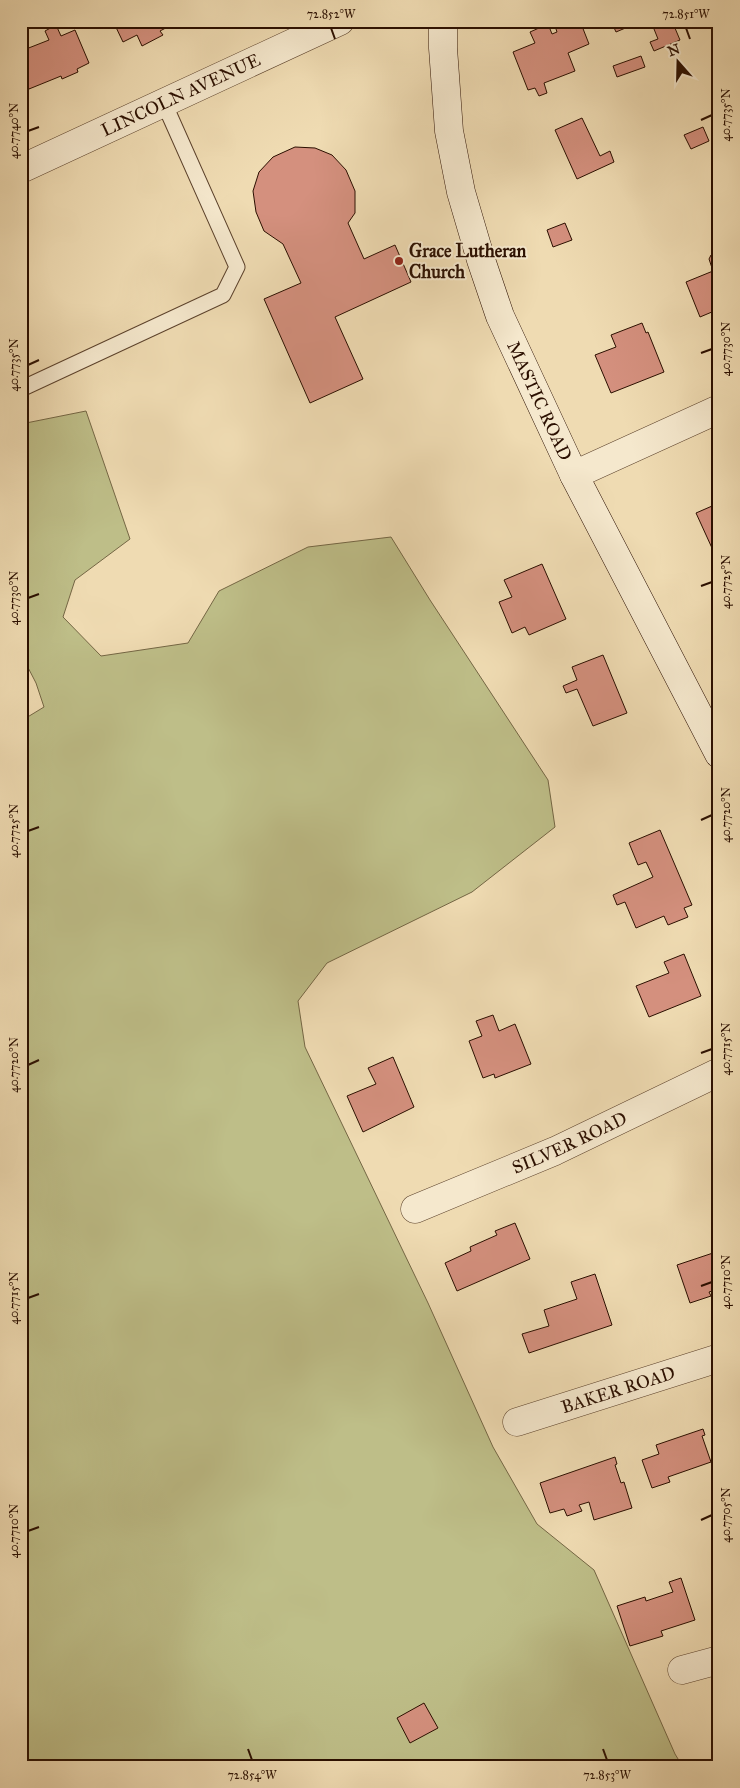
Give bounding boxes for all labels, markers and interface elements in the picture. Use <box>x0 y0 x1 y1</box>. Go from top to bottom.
text: 72.852°W <box>307 7 356 21</box>
text: 72.851°W <box>662 7 710 21</box>
north arrow <box>652 38 702 88</box>
text: N <box>665 40 682 60</box>
street label: LINCOLN AVENUE <box>98 48 264 141</box>
text: 40.7735°N <box>719 88 733 142</box>
text: 40.7740°N <box>7 103 21 159</box>
place label: Grace Lutheran Church <box>409 240 527 283</box>
marker: Grace Lutheran Church <box>393 255 405 267</box>
text: 40.7730°N <box>719 322 733 376</box>
text: 40.7735°N <box>7 338 21 392</box>
street label: MASTIC ROAD <box>502 338 577 464</box>
text: 40.7725°N <box>719 555 733 609</box>
text: 40.7730°N <box>7 571 21 625</box>
text: 40.7720°N <box>719 787 733 843</box>
text: 40.7725°N <box>7 804 21 858</box>
text: 40.7715°N <box>719 1022 733 1076</box>
text: 40.7720°N <box>7 1037 21 1093</box>
street label: SILVER ROAD <box>509 1107 630 1179</box>
text: 40.7710°N <box>719 1255 733 1309</box>
text: 40.7715°N <box>7 1271 21 1325</box>
street label: BAKER ROAD <box>558 1362 678 1418</box>
text: 40.7705°N <box>719 1487 733 1543</box>
text: 40.7710°N <box>7 1504 21 1558</box>
text: 72.854°W <box>227 1768 277 1782</box>
text: 72.853°W <box>583 1768 631 1782</box>

